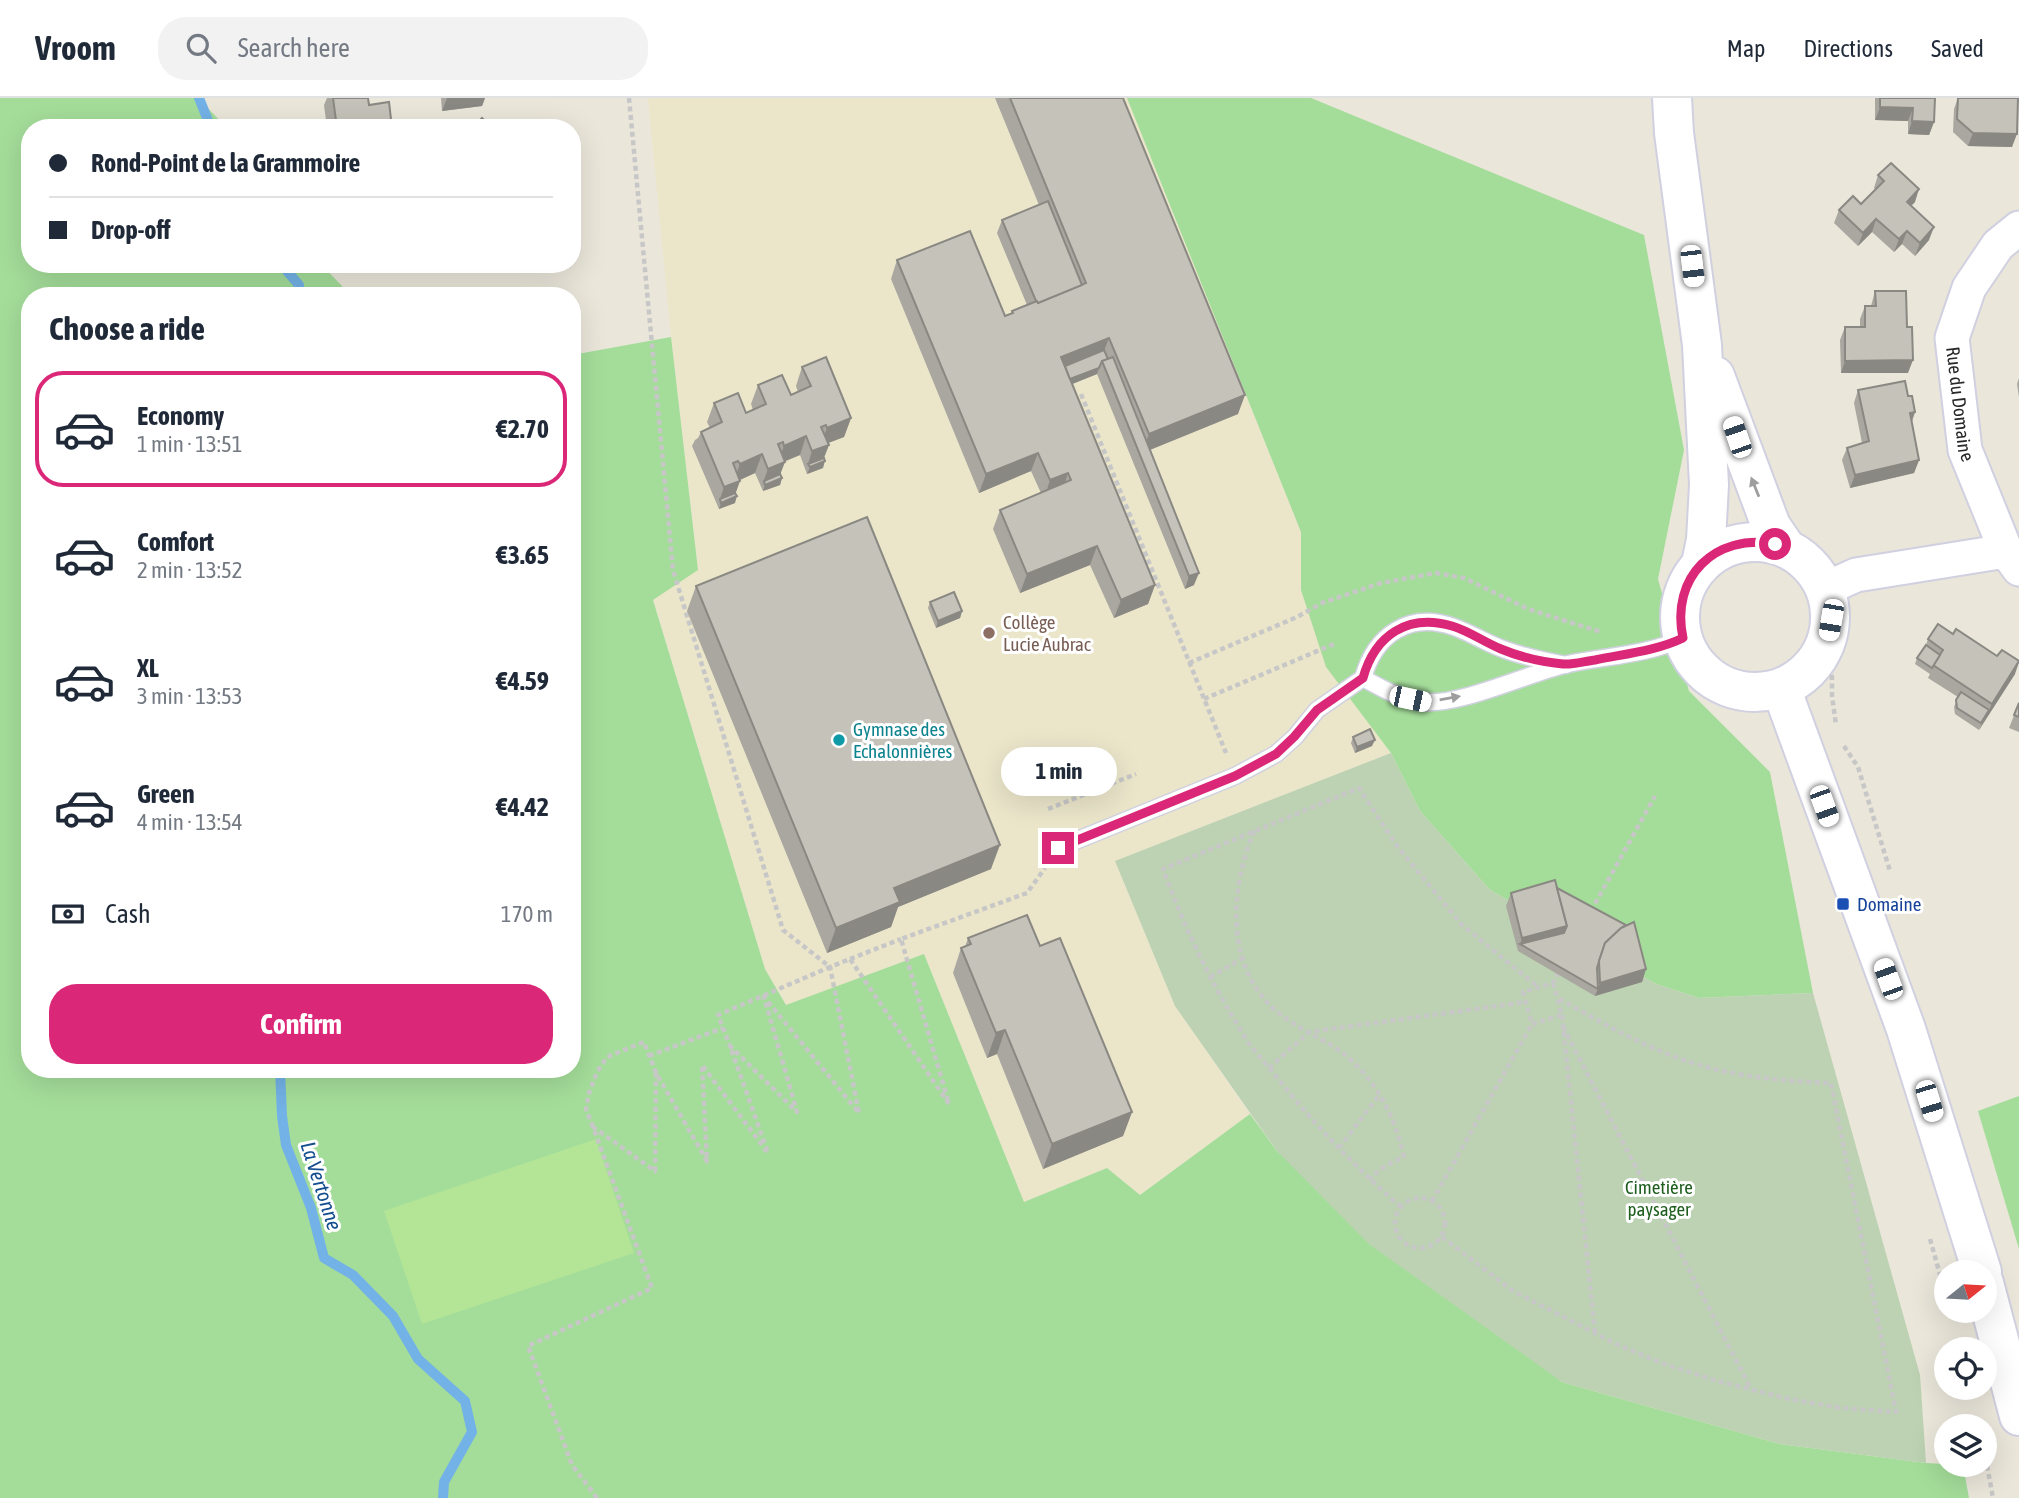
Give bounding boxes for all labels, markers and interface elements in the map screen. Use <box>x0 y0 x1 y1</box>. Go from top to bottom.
search box <box>158 17 648 80</box>
text: Vroom <box>35 29 116 67</box>
icon: search <box>182 29 220 67</box>
text: Search here <box>238 33 350 63</box>
text: Map <box>1727 35 1765 62</box>
text: Directions <box>1803 35 1893 62</box>
text: Saved <box>1931 35 1984 62</box>
text: Rond-Point de la Grammoire <box>91 148 360 178</box>
text: Drop-off <box>91 215 171 245</box>
car <box>1680 244 1705 288</box>
text: Choose a ride <box>49 310 205 347</box>
street label: Rue du Domaine <box>1942 345 1979 464</box>
icon: car <box>53 398 116 461</box>
text: Economy <box>137 401 224 431</box>
text: €2.70 <box>496 414 549 444</box>
car <box>1721 414 1754 460</box>
text: 1 min · 13:51 <box>137 431 243 457</box>
one-way arrow <box>1749 477 1760 498</box>
icon: car <box>53 524 116 587</box>
text: Comfort <box>137 527 214 557</box>
route start <box>1759 528 1791 560</box>
text: €3.65 <box>496 540 549 570</box>
text: 2 min · 13:52 <box>137 557 243 583</box>
car <box>1818 597 1845 643</box>
place label: Collège Lucie Aubrac <box>1003 611 1092 655</box>
marker: Collège Lucie Aubrac <box>981 625 997 641</box>
icon: car <box>53 650 116 713</box>
text: XL <box>137 653 159 683</box>
text: €4.59 <box>496 666 549 696</box>
text: 3 min · 13:53 <box>137 683 243 709</box>
car <box>1388 684 1433 714</box>
one-way arrow <box>1440 692 1462 703</box>
place label: Gymnase des Echalonnières <box>853 718 953 762</box>
marker: Gymnase des Echalonnières <box>831 732 847 748</box>
callout: 1 min <box>1000 746 1116 796</box>
text: 1 min <box>1036 758 1082 784</box>
icon: car <box>53 776 116 839</box>
text: Green <box>137 779 195 809</box>
car <box>1807 783 1842 829</box>
text: €4.42 <box>496 792 549 822</box>
text: 4 min · 13:54 <box>137 809 243 835</box>
route end <box>1042 832 1074 864</box>
place label: Domaine <box>1857 893 1921 915</box>
icon: cash <box>49 895 87 933</box>
marker: Domaine <box>1835 896 1851 912</box>
text: Cash <box>105 899 151 929</box>
text: 170 m <box>501 901 553 927</box>
car <box>1871 956 1906 1002</box>
button: Confirm <box>49 984 553 1064</box>
car <box>1913 1078 1946 1124</box>
water label: La Vertonne <box>296 1138 348 1233</box>
park label: Cimetière paysager <box>1625 1176 1693 1220</box>
north arrow <box>1934 1260 1997 1323</box>
map controls <box>1934 1260 1997 1477</box>
button: locate <box>1934 1337 1997 1400</box>
button: layers <box>1934 1414 1997 1477</box>

